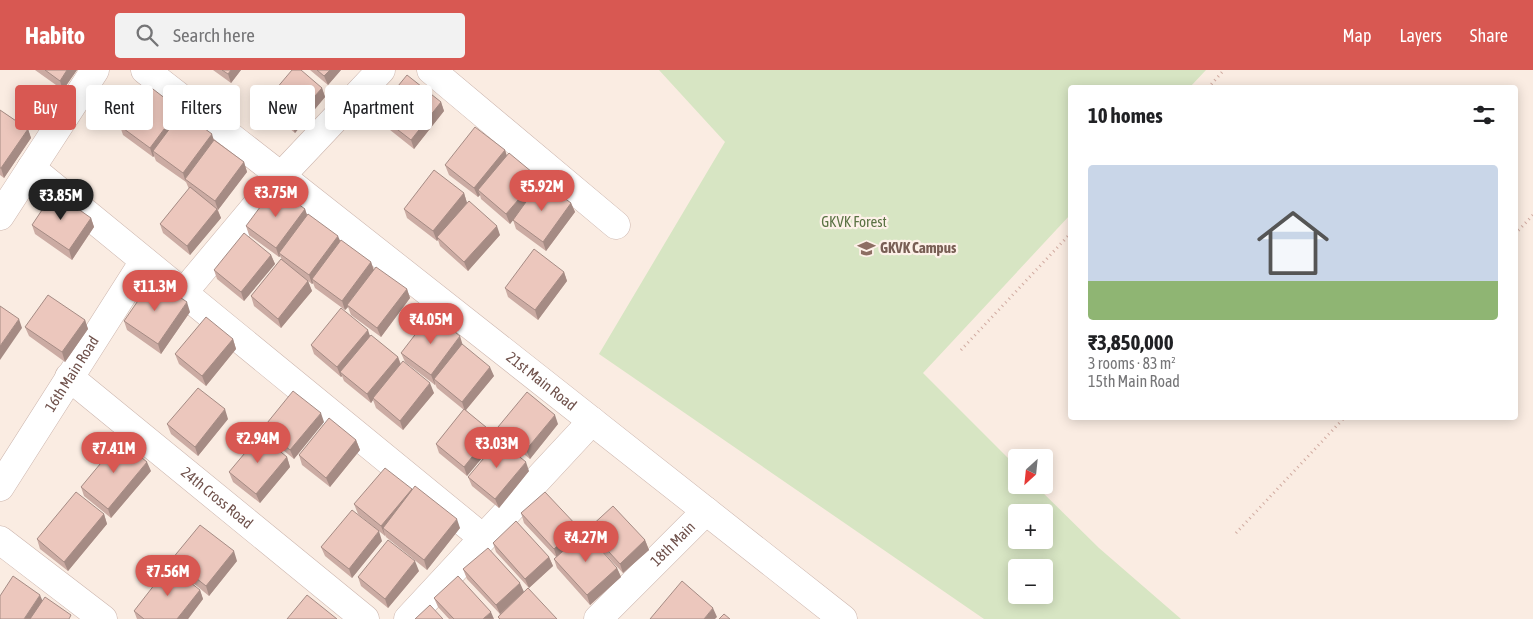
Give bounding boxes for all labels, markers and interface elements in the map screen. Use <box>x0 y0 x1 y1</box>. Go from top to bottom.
search box <box>115 13 465 58</box>
icon: search <box>133 21 161 49</box>
text: Habito <box>25 22 85 49</box>
text: Search here <box>173 24 255 46</box>
text: Map <box>1342 25 1371 46</box>
text: Layers <box>1399 25 1442 46</box>
text: Share <box>1470 25 1508 46</box>
chip: Buy <box>15 85 76 130</box>
chip: Rent <box>86 85 153 130</box>
chip: Filters <box>163 85 240 130</box>
chip: New <box>250 85 315 130</box>
chip: Apartment <box>325 85 432 130</box>
icon: filters <box>1470 101 1498 129</box>
text: 10 homes <box>1088 103 1163 127</box>
pin: ₹5.92M <box>501 170 583 212</box>
pin: ₹3.75M <box>235 176 317 218</box>
text: ₹5.92M <box>520 177 564 195</box>
pin: ₹3.85M <box>20 178 102 221</box>
text: ₹3.75M <box>254 183 298 201</box>
text: ₹3.85M <box>39 186 83 204</box>
icon: home <box>1248 198 1338 288</box>
park label: GKVK Forest <box>821 213 887 230</box>
school or university icon: GKVK Campus <box>856 238 876 258</box>
place label: GKVK Campus <box>880 239 957 256</box>
pin: ₹11.3M <box>114 270 196 312</box>
text: ₹11.3M <box>133 277 177 295</box>
pin: ₹4.05M <box>390 302 472 345</box>
text: ₹4.05M <box>409 310 453 328</box>
text: ₹3,850,000 <box>1088 330 1174 354</box>
street label: 16th Main Road <box>41 333 102 415</box>
street label: 21st Main Road <box>503 348 580 414</box>
text: 3 rooms · 83 m² <box>1088 354 1176 372</box>
text: 15th Main Road <box>1088 372 1180 390</box>
pin: ₹2.94M <box>217 422 299 464</box>
pin: ₹3.03M <box>456 426 538 469</box>
text: ₹2.94M <box>236 429 280 447</box>
pin: ₹7.41M <box>73 432 155 474</box>
text: ₹3.03M <box>475 434 519 452</box>
text: ₹7.41M <box>92 439 136 457</box>
north arrow <box>1008 449 1052 494</box>
map controls <box>1008 449 1053 604</box>
street label: 24th Cross Road <box>178 463 256 532</box>
button: + <box>1008 504 1053 549</box>
street label: 18th Main <box>647 518 698 569</box>
pin: ₹4.27M <box>545 520 627 563</box>
text: ₹4.27M <box>564 528 608 546</box>
pin: ₹7.56M <box>127 554 209 597</box>
button: − <box>1008 559 1053 604</box>
text: ₹7.56M <box>146 562 190 580</box>

